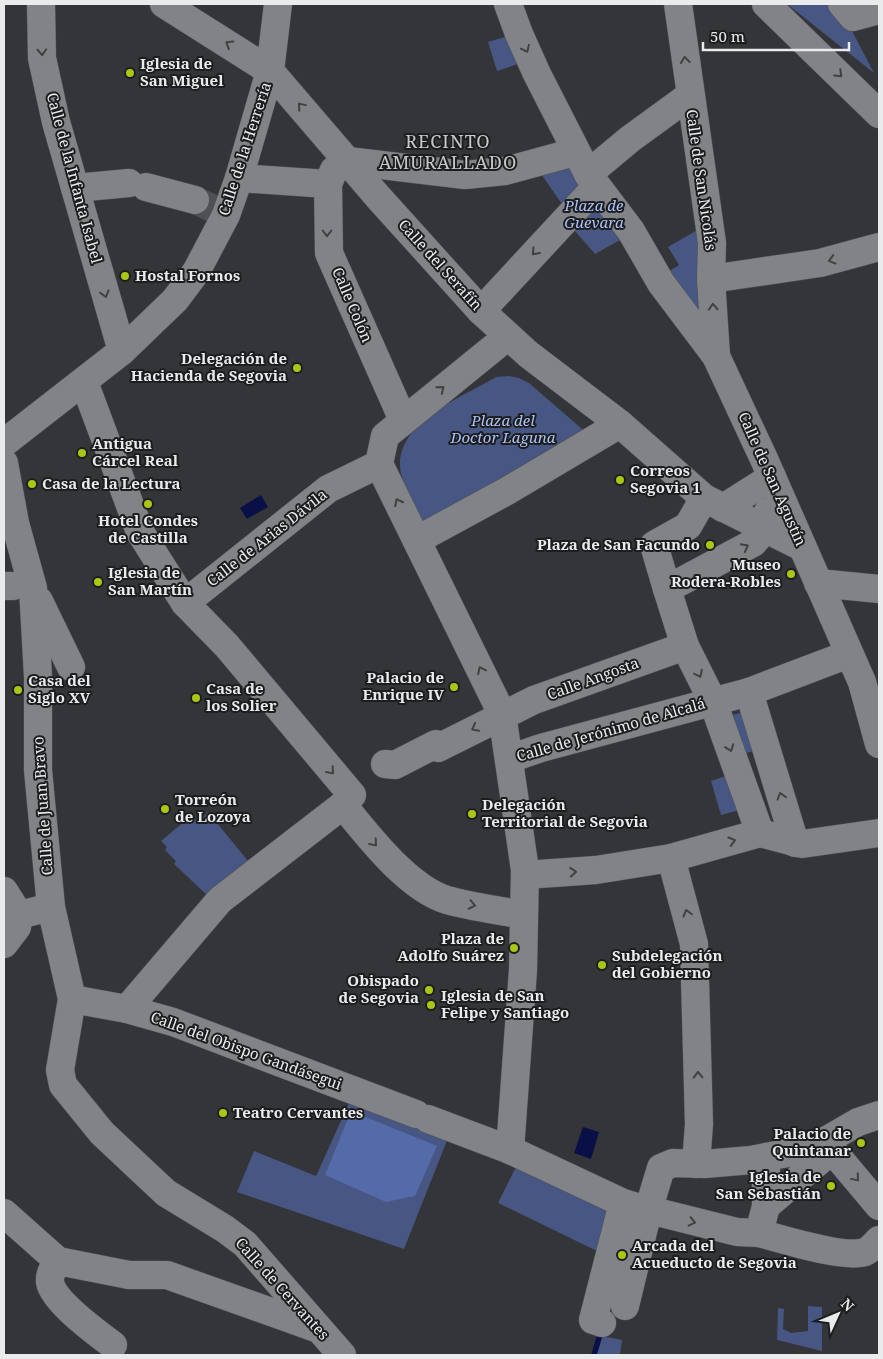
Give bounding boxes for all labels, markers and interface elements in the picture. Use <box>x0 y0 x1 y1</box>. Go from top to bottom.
scale bar <box>703 20 849 52</box>
text: 50 m <box>710 26 745 46</box>
one-way arrow <box>225 41 234 51</box>
one-way arrow <box>520 44 530 53</box>
one-way arrow <box>37 49 48 57</box>
place label: Iglesia de San Miguel <box>140 53 224 90</box>
one-way arrow <box>680 55 691 63</box>
marker: Iglesia de San Miguel <box>124 67 136 79</box>
one-way arrow <box>833 68 842 77</box>
street label: Calle de la Herrería <box>213 79 275 218</box>
street label: Calle de la Infanta Isabel <box>43 90 108 266</box>
one-way arrow <box>297 102 306 111</box>
street label: Calle de San Nicolás <box>682 108 722 252</box>
district label: RECINTO AMURALLADO <box>379 129 517 174</box>
park label: Plaza de Guevara <box>564 195 624 232</box>
street label: Calle del Serafín <box>394 215 487 314</box>
one-way arrow <box>322 229 333 237</box>
one-way arrow <box>531 247 540 256</box>
one-way arrow <box>829 254 837 264</box>
street label: Calle Colón <box>328 264 378 346</box>
place label: Hostal Fornos <box>135 265 240 285</box>
marker: Hostal Fornos <box>119 270 131 282</box>
one-way arrow <box>100 289 110 298</box>
one-way arrow <box>707 303 718 311</box>
place label: Delegación de Hacienda de Segovia <box>131 348 287 385</box>
marker: Delegación de Hacienda de Segovia <box>291 362 303 374</box>
one-way arrow <box>435 387 444 395</box>
street label: Calle de San Agustín <box>734 408 812 549</box>
park label: Plaza del Doctor Laguna <box>450 410 556 447</box>
place label: Antigua Cárcel Real <box>92 433 179 470</box>
marker: Antigua Cárcel Real <box>76 447 88 459</box>
place label: Correos Segovia 1 <box>630 460 701 497</box>
place label: Casa de la Lectura <box>42 473 180 493</box>
marker: Correos Segovia 1 <box>614 474 626 486</box>
marker: Casa de la Lectura <box>26 478 38 490</box>
street label: Calle de Arias Dávila <box>202 484 331 590</box>
marker: Hotel Condes de Castilla <box>142 498 154 510</box>
one-way arrow <box>394 498 404 507</box>
place label: Hotel Condes de Castilla <box>98 510 198 547</box>
place label: Plaza de San Facundo <box>537 534 700 554</box>
marker: Plaza de San Facundo <box>704 539 716 551</box>
one-way arrow <box>740 543 749 553</box>
place label: Museo Rodera-Robles <box>671 554 781 591</box>
place label: Iglesia de San Martín <box>108 562 192 599</box>
marker: Museo Rodera-Robles <box>785 568 797 580</box>
marker: Iglesia de San Martín <box>92 576 104 588</box>
street label: Calle Angosta <box>544 652 641 704</box>
one-way arrow <box>477 666 487 675</box>
place label: Palacio de Enrique IV <box>362 667 445 704</box>
one-way arrow <box>693 669 703 678</box>
place label: Casa del Siglo XV <box>28 670 91 707</box>
place label: Casa de los Solier <box>206 678 277 715</box>
marker: Palacio de Enrique IV <box>448 681 460 693</box>
marker: Casa del Siglo XV <box>12 684 24 696</box>
marker: Casa de los Solier <box>190 692 202 704</box>
street label: Calle de Jerónimo de Alcalá <box>514 692 707 766</box>
one-way arrow <box>471 722 480 732</box>
street label: Calle de Juan Bravo <box>27 736 57 876</box>
one-way arrow <box>724 743 734 751</box>
one-way arrow <box>326 765 335 774</box>
place label: Torreón de Lozoya <box>175 789 251 826</box>
one-way arrow <box>777 793 787 801</box>
place label: Delegación Territorial de Segovia <box>482 794 648 831</box>
marker: Torreón de Lozoya <box>159 803 171 815</box>
marker: Delegación Territorial de Segovia <box>466 808 478 820</box>
one-way arrow <box>728 836 736 846</box>
one-way arrow <box>368 837 377 846</box>
one-way arrow <box>569 866 577 877</box>
one-way arrow <box>468 899 477 909</box>
one-way arrow <box>682 910 692 918</box>
place label: Plaza de Adolfo Suárez <box>398 928 504 965</box>
marker: Plaza de Adolfo Suárez <box>508 942 520 954</box>
place label: Subdelegación del Gobierno <box>612 945 722 982</box>
marker: Subdelegación del Gobierno <box>596 959 608 971</box>
place label: Obispado de Segovia <box>339 970 419 1007</box>
marker: Obispado de Segovia <box>423 984 435 996</box>
place label: Iglesia de San Felipe y Santiago <box>441 985 569 1022</box>
marker: Iglesia de San Felipe y Santiago <box>425 999 437 1011</box>
street label: Calle del Obispo Gandásegui <box>148 1006 345 1094</box>
one-way arrow <box>693 1071 703 1078</box>
place label: Teatro Cervantes <box>233 1102 363 1122</box>
marker: Teatro Cervantes <box>217 1107 229 1119</box>
place label: Palacio de Quintanar <box>772 1123 851 1160</box>
marker: Palacio de Quintanar <box>855 1137 867 1149</box>
place label: Iglesia de San Sebastián <box>716 1166 821 1203</box>
one-way arrow <box>850 1172 858 1181</box>
marker: Iglesia de San Sebastián <box>825 1180 837 1192</box>
one-way arrow <box>688 1216 697 1227</box>
street label: Calle de Cervantes <box>231 1233 334 1344</box>
place label: Arcada del Acueducto de Segovia <box>632 1235 797 1272</box>
marker: Arcada del Acueducto de Segovia <box>616 1249 628 1261</box>
north arrow <box>813 1289 863 1339</box>
text: N <box>837 1294 858 1315</box>

